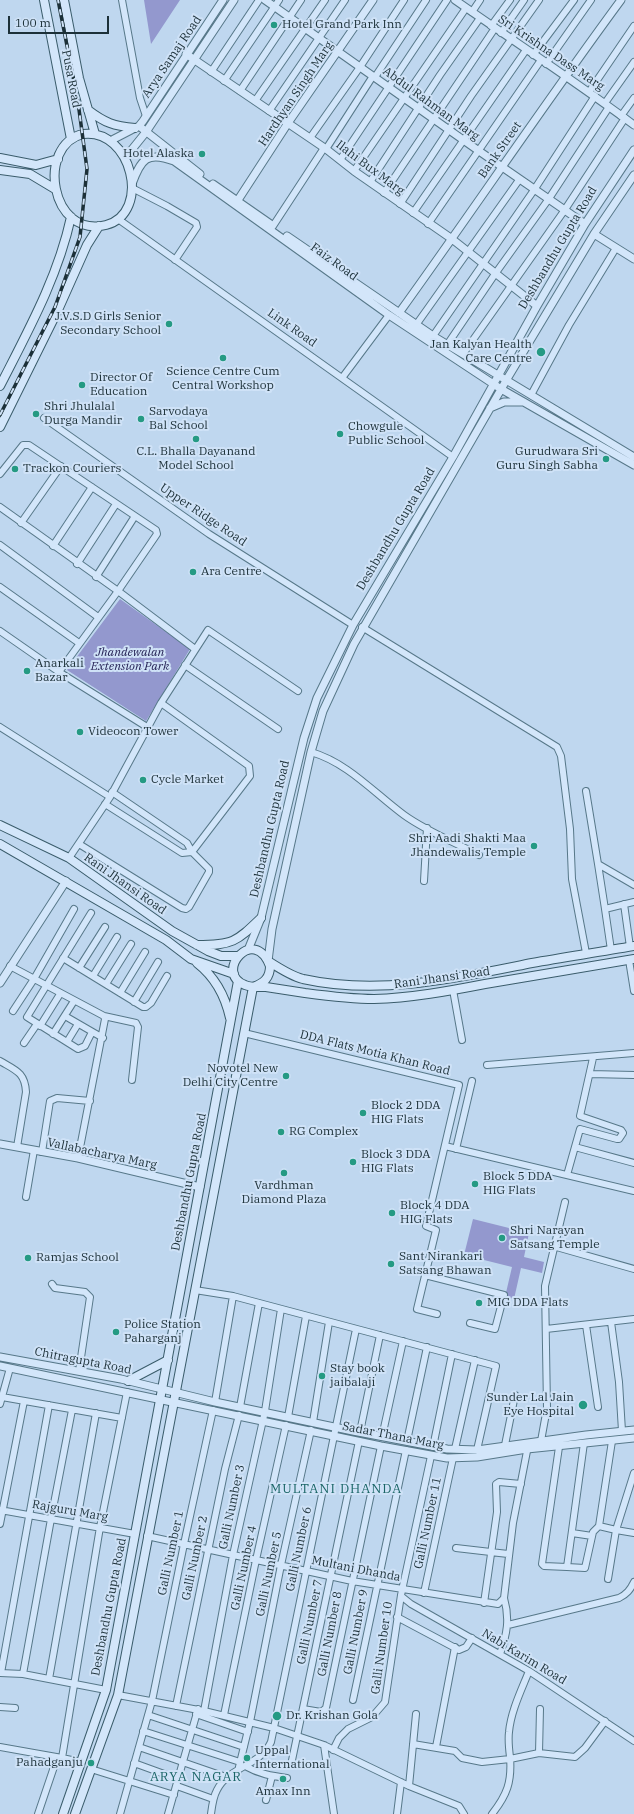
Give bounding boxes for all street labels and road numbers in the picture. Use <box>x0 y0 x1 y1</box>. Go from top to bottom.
street label: Sri Krishna Dass Marg <box>495 12 607 94</box>
street label: Arya Samaj Road <box>139 13 205 101</box>
street label: Hardhyan Singh Marg <box>256 39 336 149</box>
street label: Pusa Road <box>58 49 84 109</box>
street label: Abdul Rahman Marg <box>380 64 482 144</box>
street label: Bank Street <box>475 119 525 181</box>
street label: Ilahi Bux Marg <box>333 138 407 198</box>
street label: Deshbandhu Gupta Road <box>516 184 600 312</box>
street label: Faiz Road <box>308 240 360 284</box>
street label: Link Road <box>265 306 319 350</box>
street label: Deshbandhu Gupta Road <box>354 465 438 593</box>
street label: Upper Ridge Road <box>157 481 249 549</box>
street label: Deshbandhu Gupta Road <box>247 759 293 899</box>
street label: Rani Jhansi Road <box>81 850 169 918</box>
street label: Rani Jhansi Road <box>393 964 491 992</box>
street label: DDA Flats Motia Khan Road <box>298 1027 452 1079</box>
street label: Deshbandhu Gupta Road <box>169 1112 209 1252</box>
street label: Vallabacharya Marg <box>46 1135 158 1173</box>
street label: Chitragupta Road <box>33 1345 133 1377</box>
street label: Sadar Thana Marg <box>341 1419 445 1453</box>
street label: Galli Number 3 <box>216 1463 248 1551</box>
street label: Galli Number 11 <box>411 1476 445 1570</box>
street label: Rajguru Marg <box>31 1497 109 1525</box>
street label: Galli Number 6 <box>283 1505 315 1593</box>
street label: Galli Number 1 <box>155 1509 187 1597</box>
street label: Galli Number 2 <box>179 1514 211 1602</box>
street label: Galli Number 4 <box>228 1524 260 1612</box>
street label: Galli Number 5 <box>253 1530 285 1618</box>
street label: Deshbandhu Gupta Road <box>89 1537 129 1677</box>
street label: Multani Dhanda <box>310 1553 402 1585</box>
street label: Galli Number 7 <box>294 1578 326 1666</box>
street label: Galli Number 9 <box>341 1588 371 1676</box>
street label: Galli Number 8 <box>315 1590 345 1678</box>
street label: Galli Number 10 <box>368 1601 396 1695</box>
street label: Nabi Karim Road <box>479 1626 569 1688</box>

